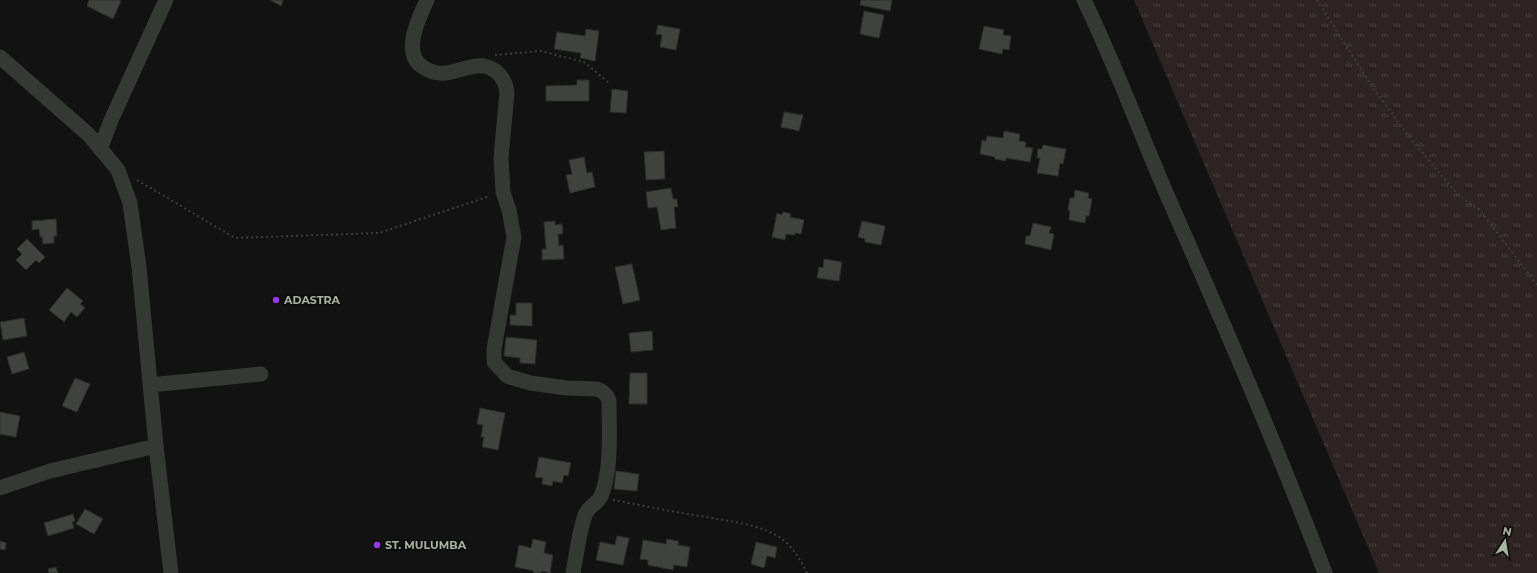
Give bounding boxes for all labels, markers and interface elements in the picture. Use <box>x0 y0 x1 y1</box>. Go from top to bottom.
place label: ADASTRA <box>283 293 341 307</box>
marker: ADASTRA <box>271 295 281 305</box>
north arrow <box>1485 521 1525 561</box>
text: N <box>1501 523 1513 539</box>
place label: ST. MULUMBA <box>385 538 467 552</box>
marker: ST. MULUMBA <box>372 540 382 550</box>

